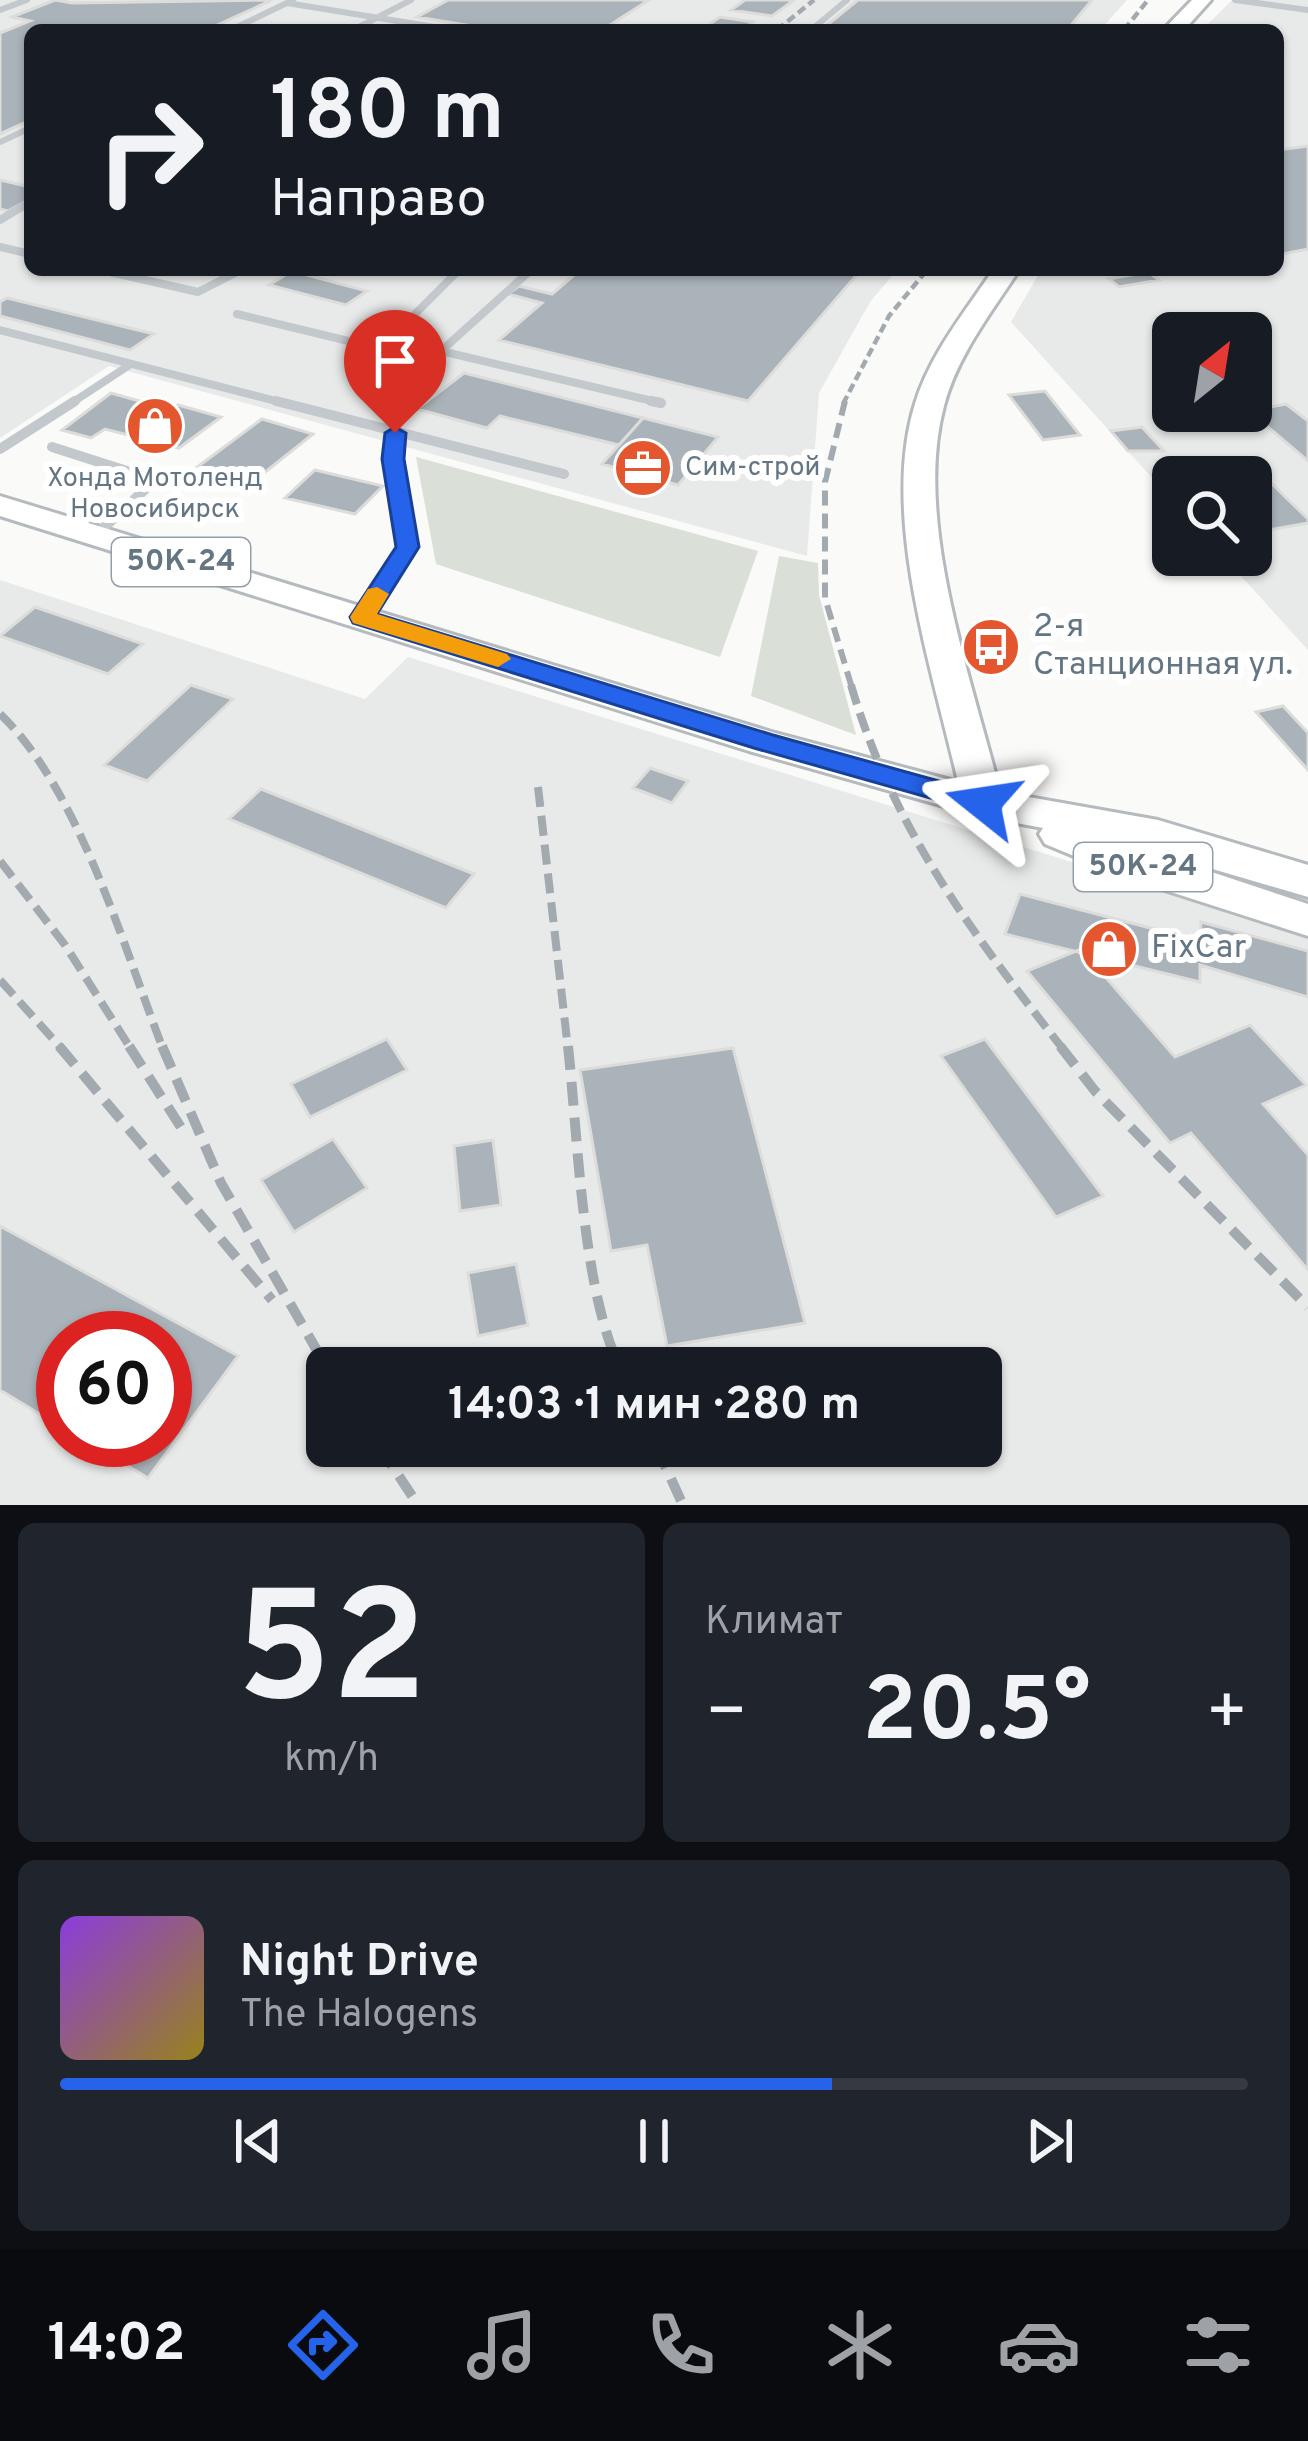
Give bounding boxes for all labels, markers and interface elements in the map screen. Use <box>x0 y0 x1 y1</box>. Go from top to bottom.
text: 180 m <box>270 63 505 169</box>
icon: right <box>72 72 228 228</box>
text: Направо <box>270 167 487 236</box>
pin <box>344 310 446 433</box>
north arrow <box>1152 312 1272 432</box>
map controls <box>1152 312 1272 576</box>
icon: arrive <box>362 328 428 394</box>
shop icon: Хонда Мотоленд Новосибирск <box>124 395 186 457</box>
office icon: Сим-строй <box>612 437 674 499</box>
place label: Сим-строй <box>685 451 820 485</box>
button: search <box>1152 456 1272 576</box>
place label: Хонда Мотоленд Новосибирск <box>47 462 263 527</box>
road number: 50К-24 <box>112 538 250 586</box>
place label: 2-я Станционная ул. <box>1033 607 1293 687</box>
bus stop icon: 2-я Станционная ул. <box>960 616 1022 678</box>
position arrow <box>920 740 1046 866</box>
road number: 50К-24 <box>1074 843 1212 891</box>
shop icon: FixCar <box>1078 918 1140 980</box>
place label: FixCar <box>1151 928 1247 970</box>
speed limit sign: 60 <box>36 1311 192 1467</box>
text: 14:03 · 1 мин · 280 m <box>448 1378 860 1435</box>
text: 52 <box>236 1559 427 1757</box>
text: Климат <box>705 1599 843 1648</box>
text: 20.5° <box>862 1659 1091 1772</box>
text: − <box>705 1674 748 1757</box>
text: + <box>1205 1674 1248 1757</box>
text: km/h <box>284 1736 379 1785</box>
text: Night Drive <box>240 1935 479 1992</box>
text: The Halogens <box>240 1992 478 2041</box>
icon: previous <box>225 2108 291 2174</box>
icon: pause <box>621 2108 687 2174</box>
icon: next <box>1017 2108 1083 2174</box>
icon: directions <box>281 2303 365 2387</box>
icon: music <box>460 2303 544 2387</box>
icon: phone <box>639 2303 723 2387</box>
icon: climate <box>818 2303 902 2387</box>
icon: car <box>997 2303 1081 2387</box>
icon: filters <box>1176 2303 1260 2387</box>
text: 14:02 <box>48 2311 186 2380</box>

